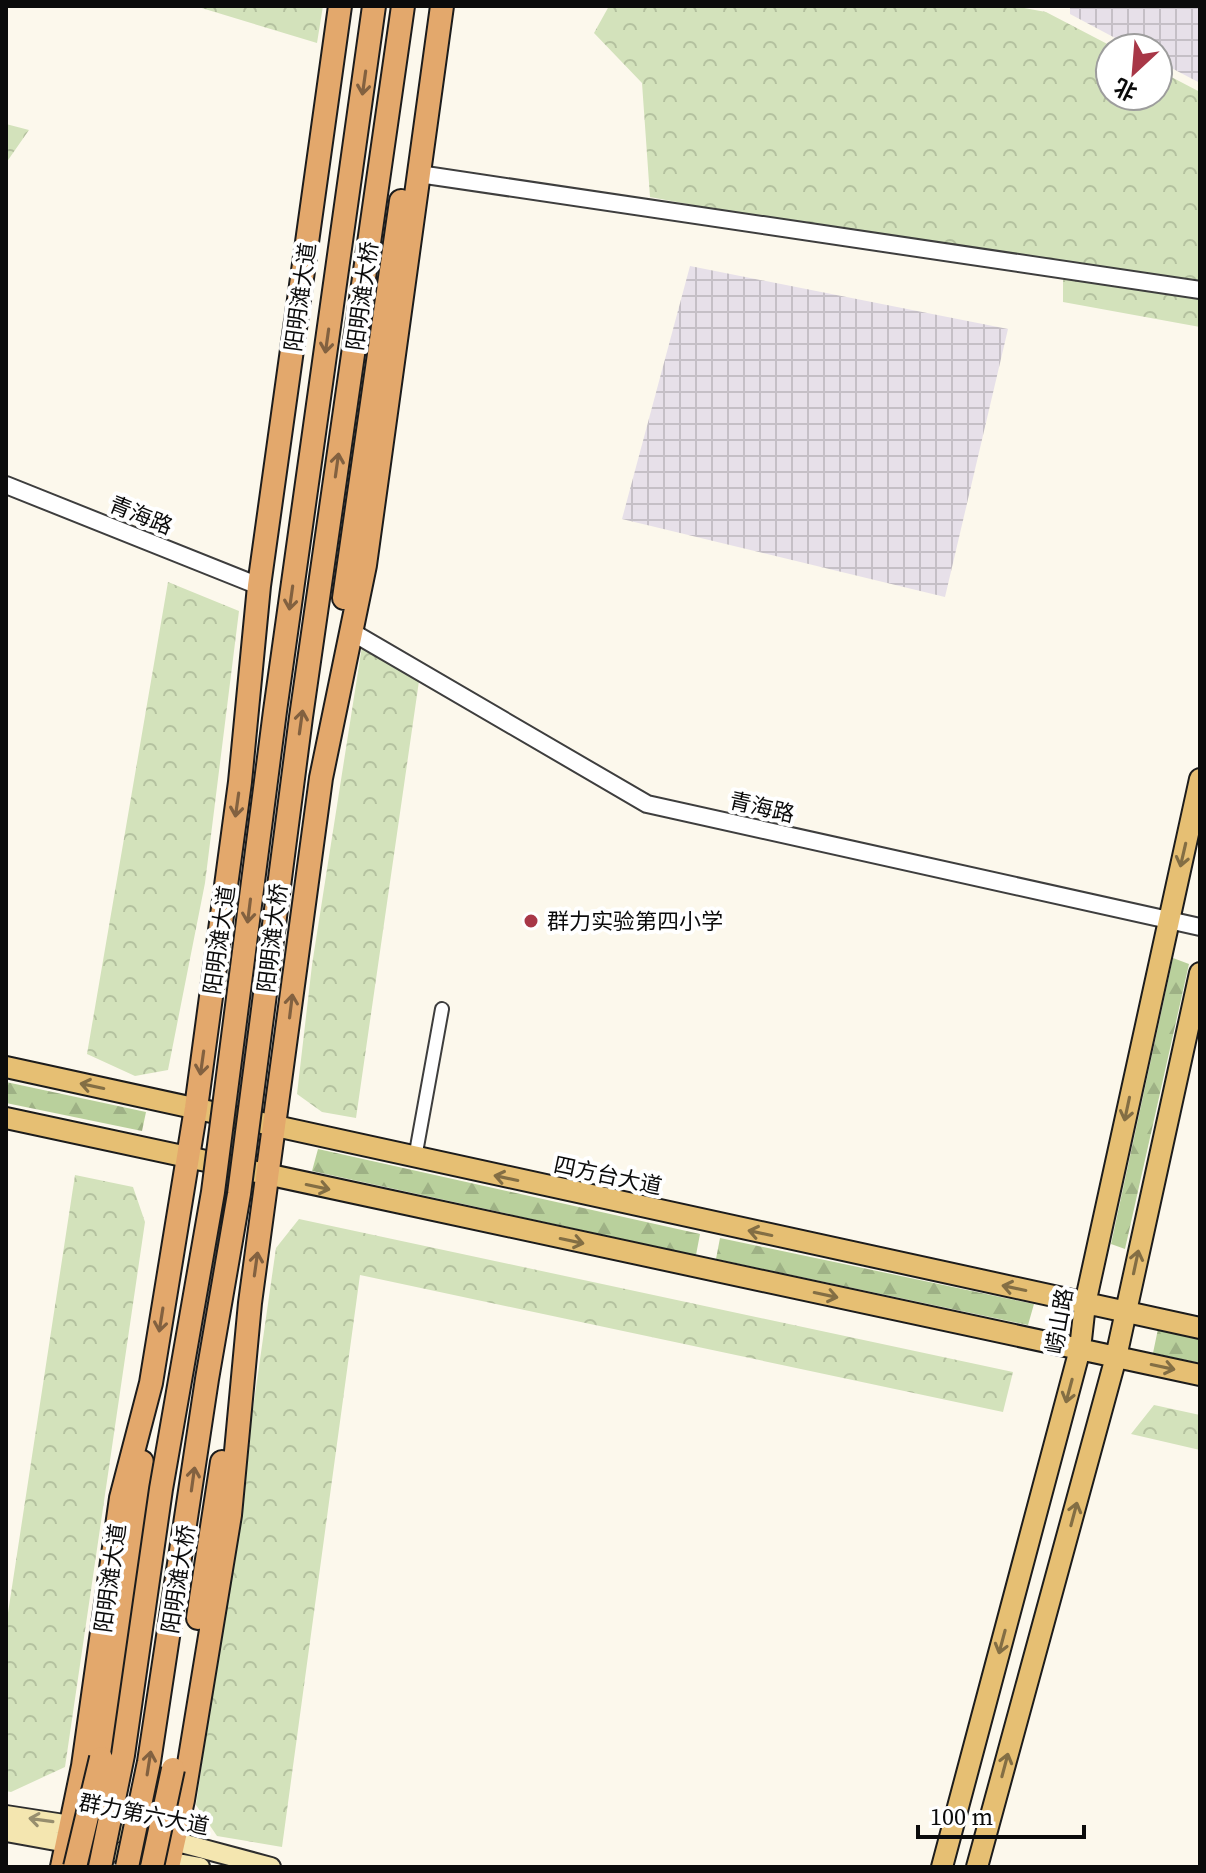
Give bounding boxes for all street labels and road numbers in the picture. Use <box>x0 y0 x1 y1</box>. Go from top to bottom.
street label: 阳明滩大桥 <box>339 239 385 353</box>
street label: 阳明滩大道 <box>277 240 323 354</box>
street label: 青海路 <box>105 489 177 541</box>
street label: 青海路 <box>726 785 798 829</box>
street label: 阳明滩大桥 <box>250 882 294 994</box>
street label: 阳明滩大道 <box>196 883 242 997</box>
street label: 四方台大道 <box>551 1149 665 1201</box>
street label: 崂山路 <box>1038 1286 1080 1356</box>
street label: 阳明滩大道 <box>87 1521 133 1635</box>
street label: 阳明滩大桥 <box>155 1522 201 1636</box>
street label: 群力第六大道 <box>76 1787 212 1841</box>

